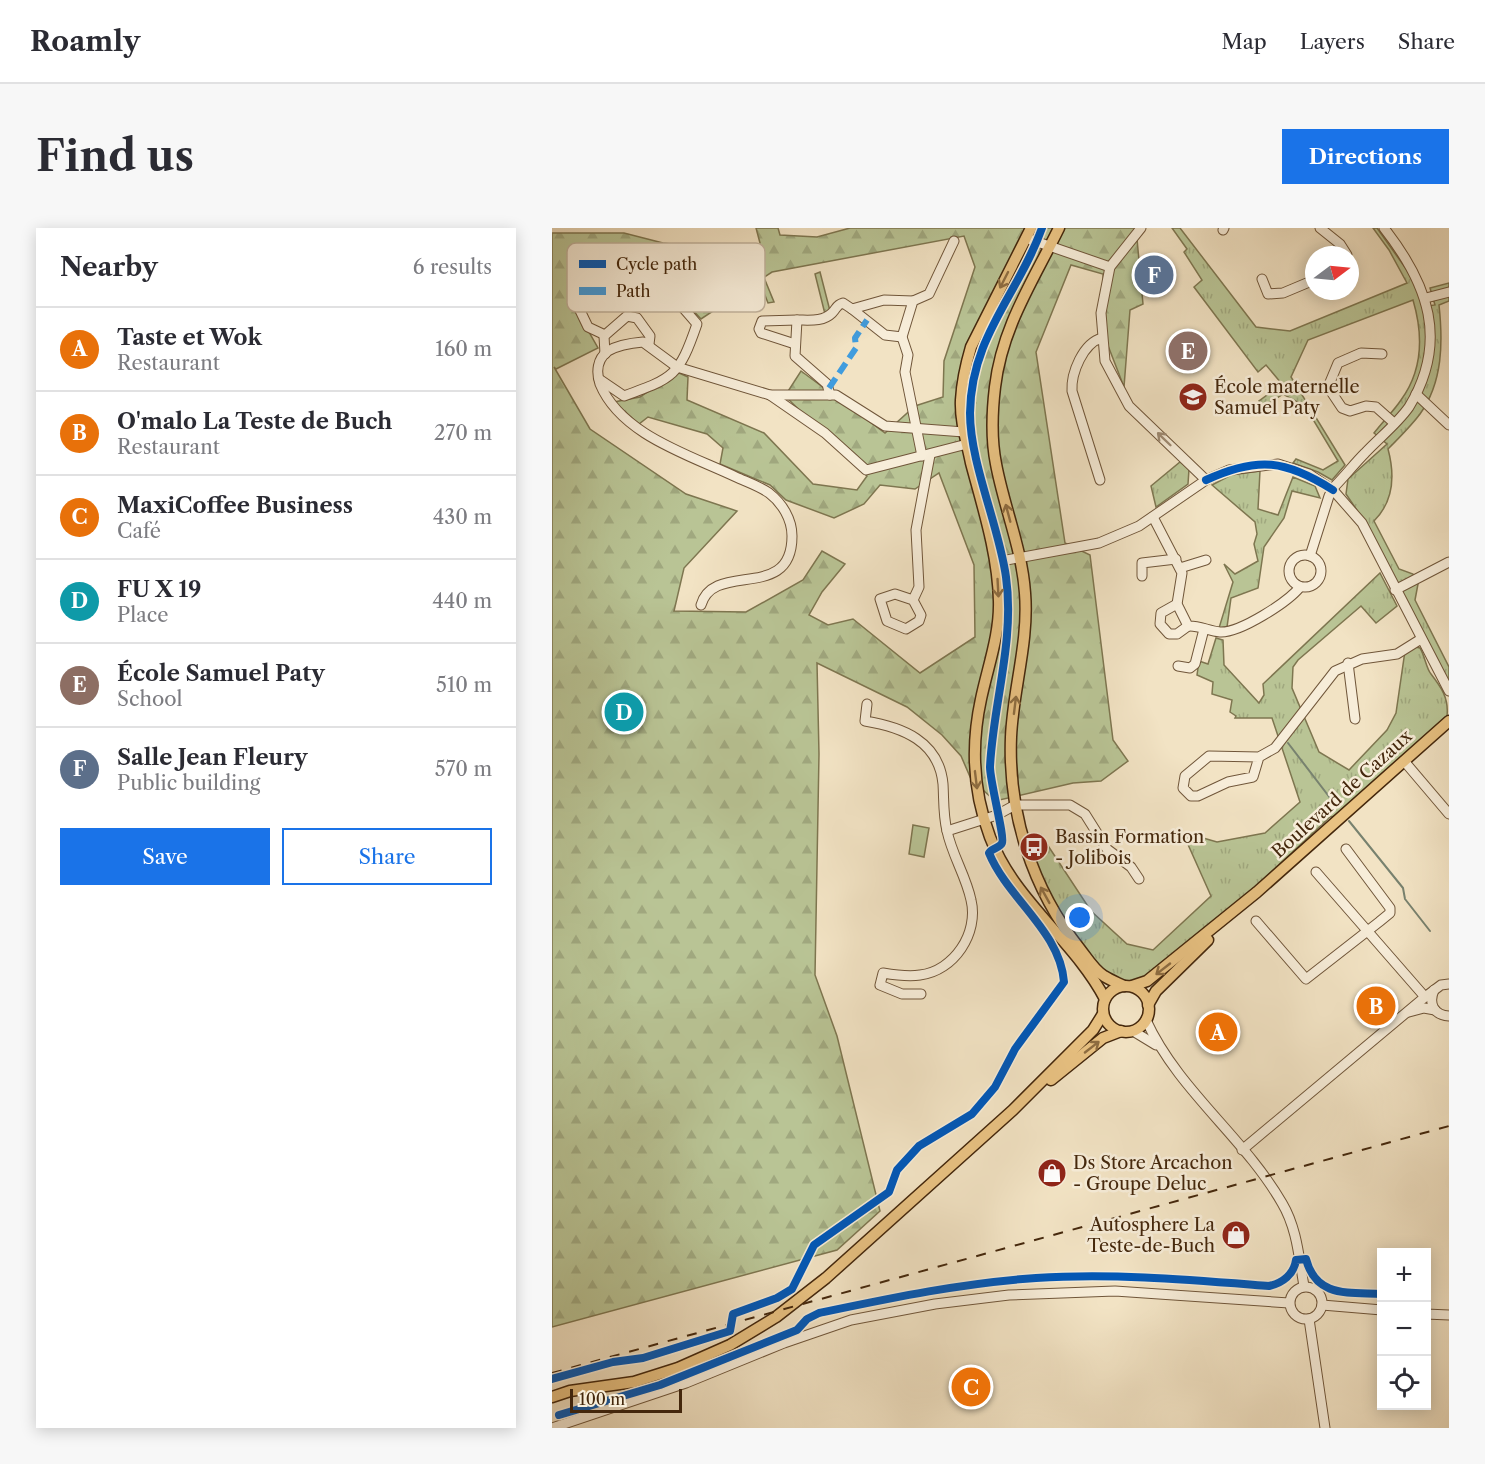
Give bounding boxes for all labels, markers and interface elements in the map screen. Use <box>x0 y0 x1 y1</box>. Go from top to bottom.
text: Roamly <box>30 24 140 58</box>
text: Map <box>1222 29 1267 54</box>
text: Layers <box>1300 29 1365 54</box>
text: Share <box>1398 29 1455 54</box>
button: Directions <box>1282 129 1449 184</box>
text: Find us <box>36 130 194 182</box>
legend <box>567 243 765 312</box>
north arrow <box>1305 246 1359 300</box>
text: Nearby <box>60 251 158 283</box>
pin: F <box>1134 252 1174 298</box>
text: Cycle path <box>616 254 697 274</box>
text: 6 results <box>413 255 492 279</box>
one-way arrow <box>998 271 1010 288</box>
text: Path <box>616 281 650 301</box>
text: Taste et Wok <box>117 324 262 351</box>
pin: E <box>1168 328 1208 374</box>
text: A <box>72 337 87 361</box>
text: 160 m <box>435 337 492 361</box>
text: Restaurant <box>117 351 220 375</box>
place label: École maternelle Samuel Paty <box>1214 375 1360 419</box>
school or university icon: École maternelle Samuel Paty <box>1177 381 1209 413</box>
text: O'malo La Teste de Buch <box>117 408 392 435</box>
text: B <box>72 421 87 445</box>
text: 270 m <box>434 421 492 445</box>
one-way arrow <box>1157 432 1172 446</box>
text: Restaurant <box>117 435 220 459</box>
text: MaxiCoffee Business <box>117 492 353 519</box>
one-way arrow <box>1002 504 1013 523</box>
text: C <box>71 505 88 529</box>
text: 430 m <box>433 505 492 529</box>
text: Café <box>117 519 161 543</box>
text: FU X 19 <box>117 576 201 603</box>
one-way arrow <box>993 577 1004 597</box>
text: D <box>71 589 88 613</box>
text: 440 m <box>432 589 492 613</box>
text: Place <box>117 603 168 627</box>
text: École Samuel Paty <box>117 660 325 687</box>
text: E <box>72 673 87 697</box>
text: 510 m <box>436 673 492 697</box>
text: School <box>117 687 182 711</box>
pin: D <box>604 690 644 734</box>
one-way arrow <box>1009 696 1020 716</box>
street label: Boulevard de Cazaux <box>1267 725 1417 863</box>
text: Salle Jean Fleury <box>117 744 307 771</box>
text: F <box>73 757 86 781</box>
text: 570 m <box>435 757 492 781</box>
one-way arrow <box>971 770 982 790</box>
text: Public building <box>117 771 260 795</box>
place label: Bassin Formation - Jolibois <box>1055 826 1204 869</box>
button: Save <box>60 828 270 885</box>
button: Share <box>282 828 492 885</box>
bus stop icon: Bassin Formation - Jolibois <box>1018 831 1050 863</box>
one-way arrow <box>1039 887 1051 904</box>
your location <box>1065 903 1094 932</box>
one-way arrow <box>1155 962 1171 975</box>
pin: B <box>1356 984 1396 1028</box>
pin: A <box>1198 1010 1238 1054</box>
one-way arrow <box>1084 1041 1100 1054</box>
place label: Ds Store Arcachon - Groupe Deluc <box>1073 1152 1233 1195</box>
shop icon: Ds Store Arcachon - Groupe Deluc <box>1036 1157 1068 1189</box>
place label: Autosphere La Teste-de-Buch <box>1087 1214 1215 1257</box>
shop icon: Autosphere La Teste-de-Buch <box>1220 1219 1252 1251</box>
map controls <box>1377 1248 1431 1410</box>
button: + <box>1377 1248 1431 1302</box>
button: − <box>1377 1302 1431 1356</box>
button: locate <box>1377 1356 1431 1410</box>
pin: C <box>952 1364 990 1410</box>
scale bar <box>570 1386 682 1414</box>
text: 100 m <box>579 1389 625 1409</box>

